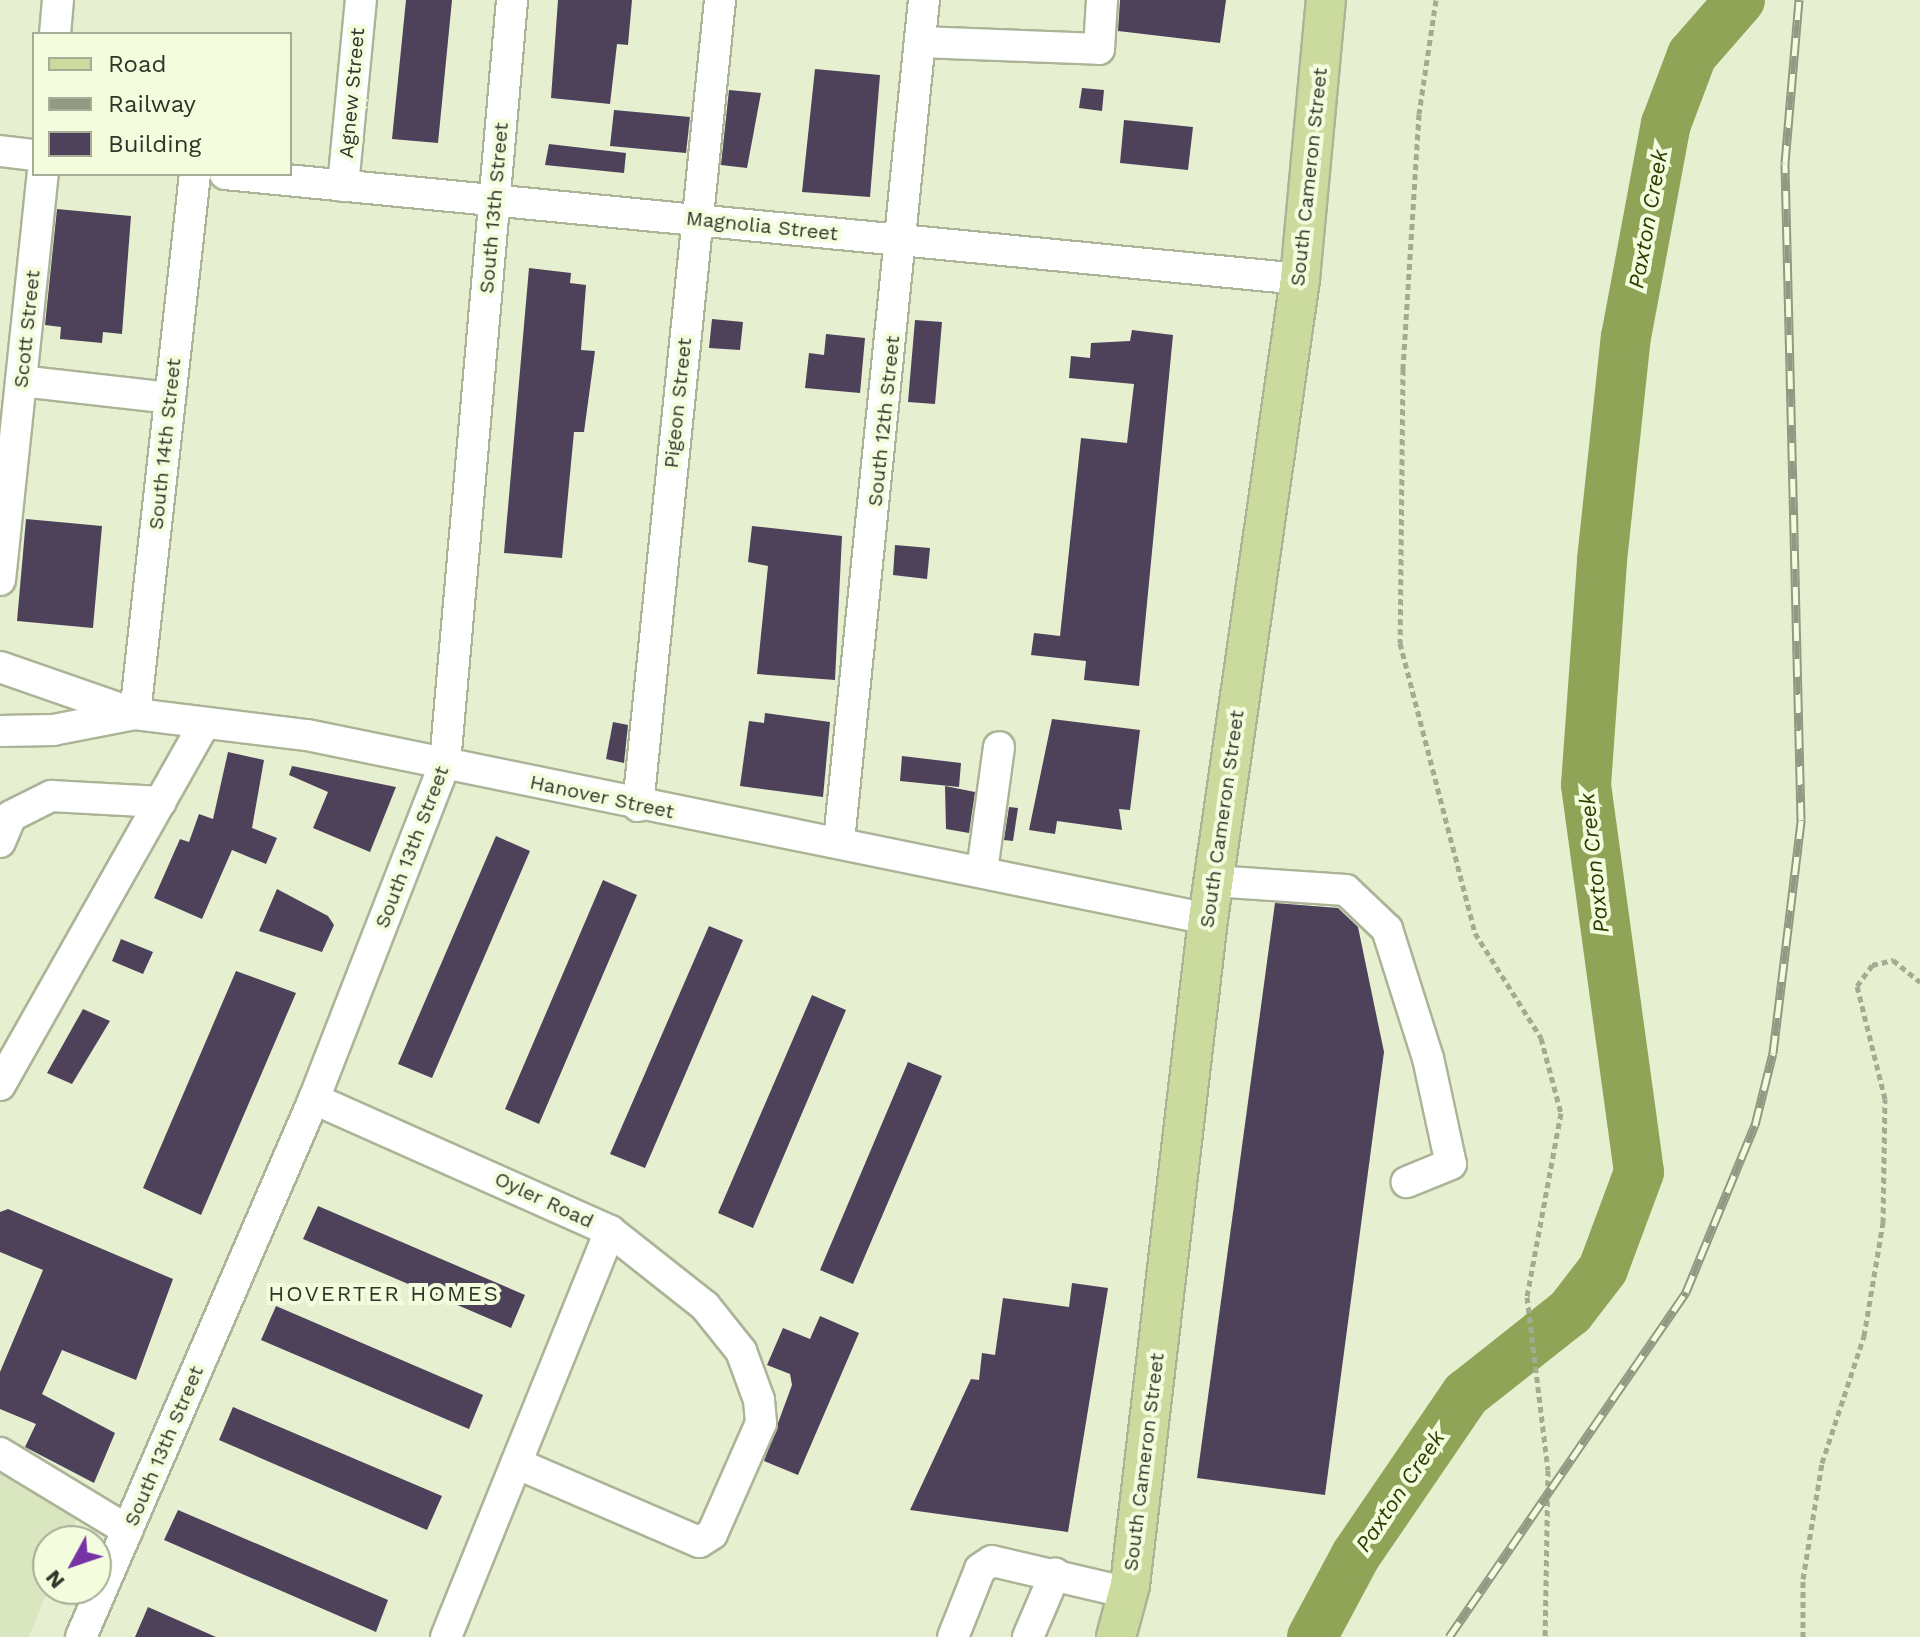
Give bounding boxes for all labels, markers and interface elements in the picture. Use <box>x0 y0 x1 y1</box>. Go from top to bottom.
street label: Agnew Street <box>334 27 370 159</box>
legend <box>32 32 292 176</box>
text: Road <box>108 50 167 78</box>
street label: South Cameron Street <box>1286 67 1332 287</box>
text: Railway <box>108 90 196 118</box>
street label: South 13th Street <box>475 121 513 295</box>
text: Building <box>108 130 201 158</box>
water label: Paxton Creek <box>1623 147 1673 291</box>
street label: Magnolia Street <box>685 206 839 246</box>
street label: Scott Street <box>9 269 45 389</box>
street label: South 12th Street <box>863 334 905 508</box>
street label: Pigeon Street <box>659 337 697 469</box>
street label: South 14th Street <box>144 357 186 531</box>
street label: South Cameron Street <box>1195 709 1249 929</box>
street label: South 13th Street <box>370 762 454 932</box>
street label: Hanover Street <box>527 770 677 824</box>
water label: Paxton Creek <box>1574 792 1614 934</box>
street label: Oyler Road <box>491 1167 597 1233</box>
district label: HOVERTER HOMES <box>268 1281 500 1307</box>
street label: South Cameron Street <box>1119 1352 1169 1572</box>
street label: South 13th Street <box>119 1362 209 1530</box>
water label: Paxton Creek <box>1350 1425 1450 1557</box>
north arrow <box>32 1525 112 1605</box>
text: N <box>40 1565 70 1594</box>

